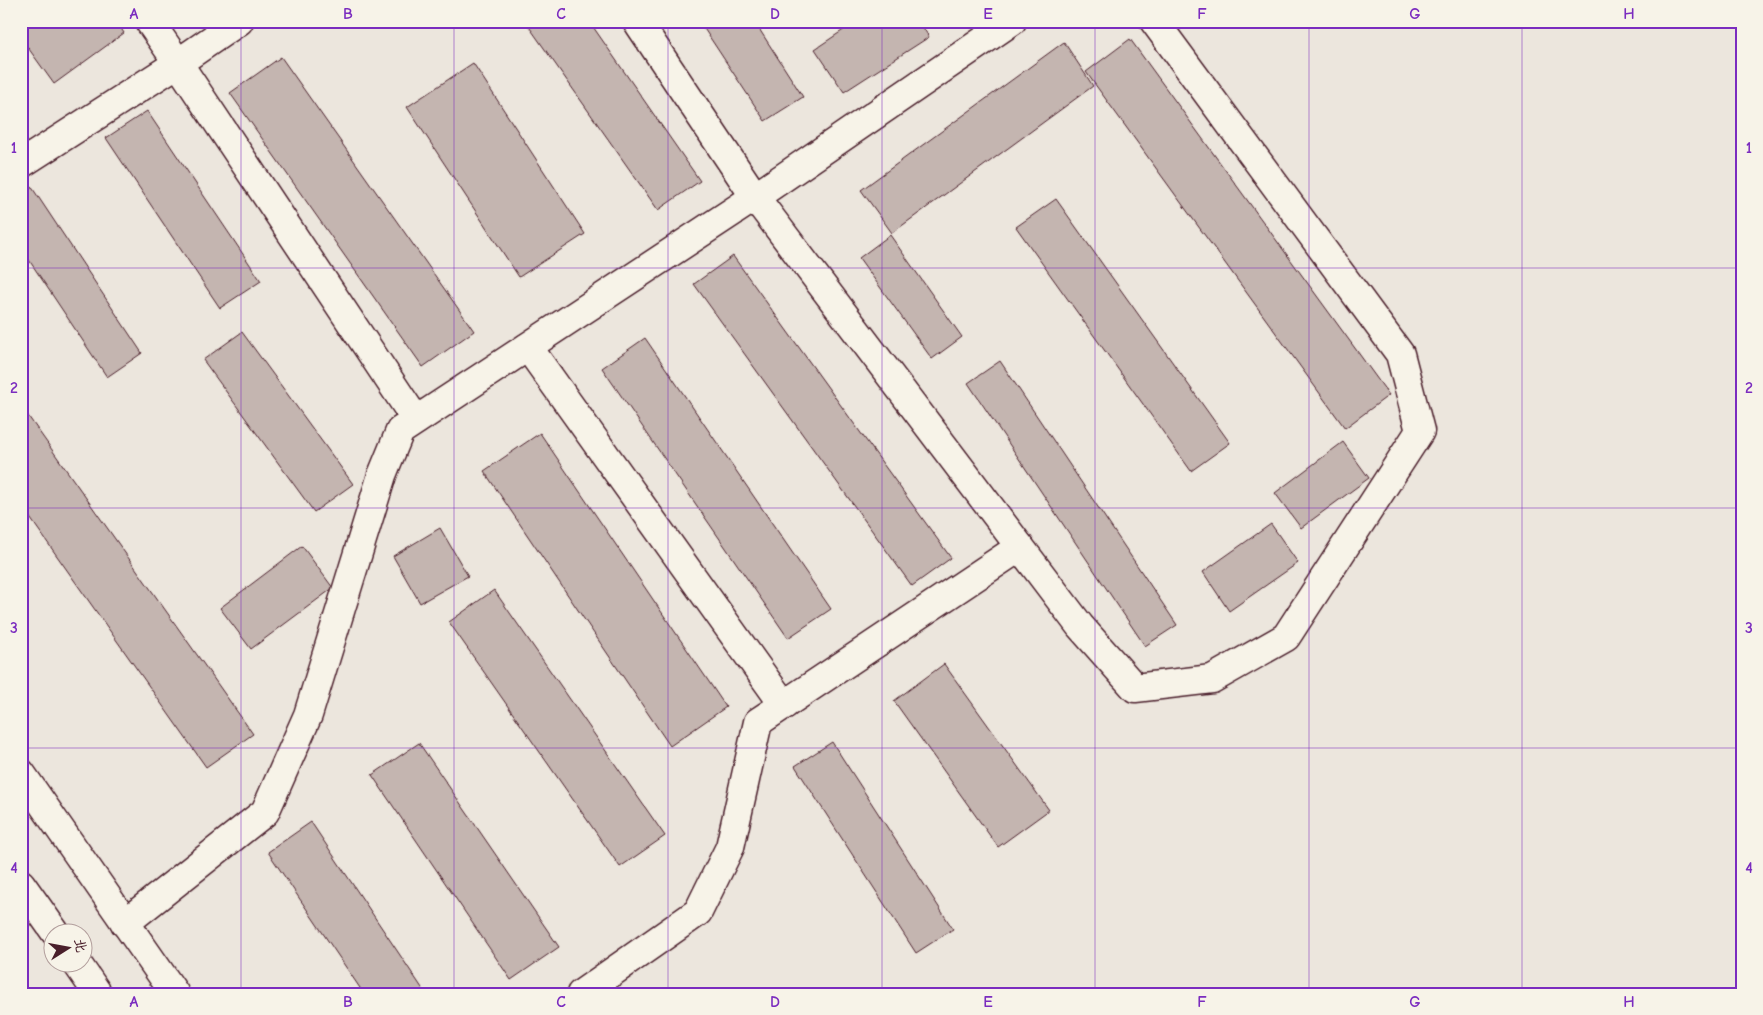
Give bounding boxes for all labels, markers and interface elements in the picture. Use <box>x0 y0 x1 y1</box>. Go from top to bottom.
text: A <box>130 5 139 23</box>
text: B <box>343 5 353 23</box>
text: C <box>556 5 566 23</box>
text: D <box>770 5 780 23</box>
text: E <box>983 5 993 23</box>
text: F <box>1197 5 1207 23</box>
text: G <box>1409 5 1421 23</box>
text: H <box>1623 5 1635 23</box>
text: 1 <box>11 139 17 157</box>
text: 1 <box>1746 139 1752 157</box>
text: 2 <box>10 379 18 397</box>
text: 2 <box>1745 379 1753 397</box>
text: 3 <box>10 619 18 637</box>
text: 3 <box>1745 619 1753 637</box>
text: 4 <box>10 859 18 877</box>
text: 4 <box>1745 859 1753 877</box>
north arrow <box>42 922 92 972</box>
text: 北 <box>71 937 90 954</box>
text: A <box>130 993 139 1011</box>
text: B <box>343 993 353 1011</box>
text: C <box>556 993 566 1011</box>
text: D <box>770 993 780 1011</box>
text: E <box>983 993 993 1011</box>
text: F <box>1197 993 1207 1011</box>
text: G <box>1409 993 1421 1011</box>
text: H <box>1623 993 1635 1011</box>

